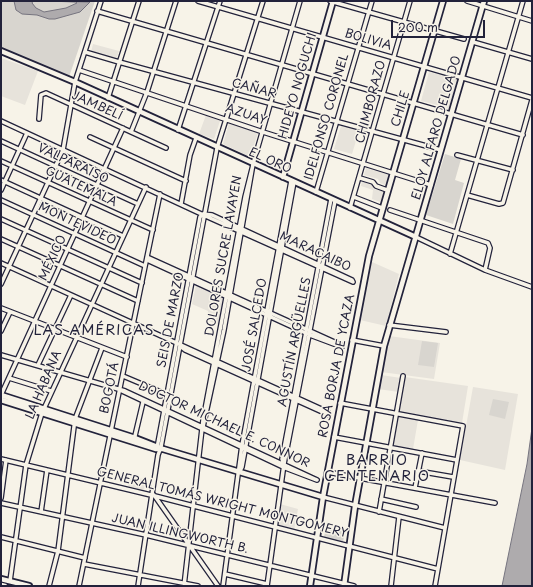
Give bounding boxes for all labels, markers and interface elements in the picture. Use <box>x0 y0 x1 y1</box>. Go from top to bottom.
scale bar <box>393 12 487 38</box>
text: 200 m <box>398 18 438 36</box>
street label: BOLIVIA <box>343 26 393 54</box>
street label: HIDEYO NOGUCHI <box>276 31 320 141</box>
street label: IDELFONSO CORONEL <box>302 52 352 182</box>
street label: ELOY ALFARO DELGADO <box>410 54 464 202</box>
street label: CHIMBORAZO <box>353 59 389 145</box>
street label: CAÑAR <box>230 76 278 102</box>
street label: JAMBELÍ <box>69 88 125 124</box>
street label: CHILE <box>389 89 413 129</box>
street label: AZUAY <box>224 101 268 129</box>
street label: VALPARAISO <box>35 141 111 187</box>
street label: EL ORO <box>246 145 294 177</box>
street label: GUATEMALA <box>43 164 119 210</box>
street label: DOLORES SUCRE LAVAYEN <box>203 174 245 338</box>
street label: MONTEVIDEO <box>36 200 118 248</box>
street label: MARACAIBO <box>277 229 353 275</box>
street label: MÉXICO <box>36 233 70 283</box>
street label: SEIS DE MARZO <box>155 271 187 369</box>
street label: AGUSTÍN ARGÜELLES <box>275 276 315 408</box>
street label: JOSÉ SALCEDO <box>240 277 270 373</box>
street label: ROSA BORJA DE YCAZA <box>316 293 358 439</box>
district label: LAS AMÉRICAS <box>34 323 154 339</box>
street label: LA HABANA <box>23 349 65 421</box>
street label: BOGOTÁ <box>98 361 122 415</box>
street label: DOCTOR MICHAEL E. CONNOR <box>136 379 312 471</box>
district label: BARRIO CENTENARIO <box>325 453 429 486</box>
street label: GENERAL TOMÁS WRIGHT MONTGOMERY <box>95 465 349 541</box>
street label: JUAN ILLINGWORTH B. <box>110 511 250 557</box>

